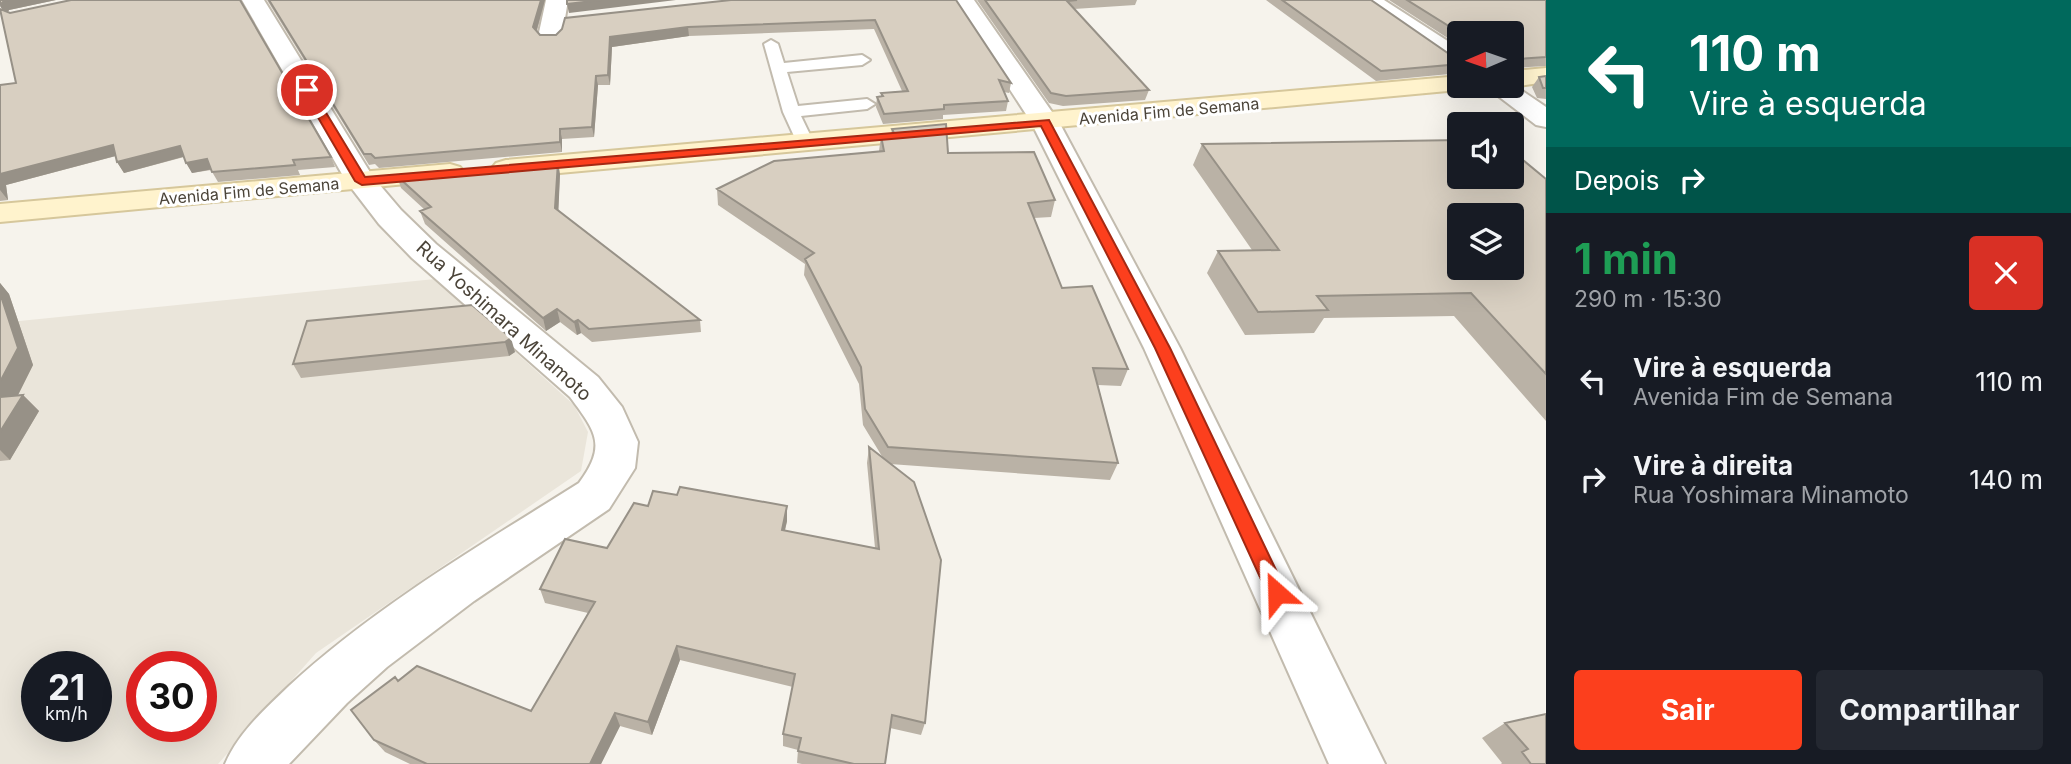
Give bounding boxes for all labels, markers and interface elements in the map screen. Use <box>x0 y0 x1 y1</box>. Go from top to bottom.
north arrow <box>1447 21 1524 98</box>
map controls <box>1447 21 1524 280</box>
text: 110 m <box>1689 24 1821 83</box>
icon: left <box>1574 28 1665 119</box>
pin <box>277 60 337 120</box>
icon: arrive <box>288 71 326 109</box>
text: Vire à esquerda <box>1689 84 1927 123</box>
street label: Avenida Fim de Semana <box>1078 93 1260 129</box>
button: sound <box>1447 112 1524 189</box>
icon: right <box>1673 161 1711 199</box>
text: Depois <box>1574 165 1659 196</box>
street label: Avenida Fim de Semana <box>158 173 340 209</box>
button: layers <box>1447 203 1524 280</box>
text: 1 min <box>1574 233 1678 284</box>
street label: Rua Yoshimara Minamoto <box>412 236 596 406</box>
button: close <box>1969 236 2043 310</box>
text: 290 m · 15:30 <box>1574 285 1722 313</box>
text: Vire à esquerda <box>1633 352 1832 383</box>
icon: left <box>1574 362 1612 400</box>
text: 110 m <box>1975 366 2043 397</box>
text: Avenida Fim de Semana <box>1633 383 1893 411</box>
text: Vire à direita <box>1633 450 1793 481</box>
icon: right <box>1574 460 1612 498</box>
text: 140 m <box>1969 464 2043 495</box>
text: Rua Yoshimara Minamoto <box>1633 481 1909 509</box>
position arrow <box>1240 556 1314 630</box>
speed limit sign: 30 <box>126 651 217 742</box>
text: 21 <box>48 666 85 708</box>
button: Sair <box>1574 670 1802 750</box>
button: Compartilhar <box>1816 670 2043 750</box>
text: km/h <box>45 703 88 724</box>

